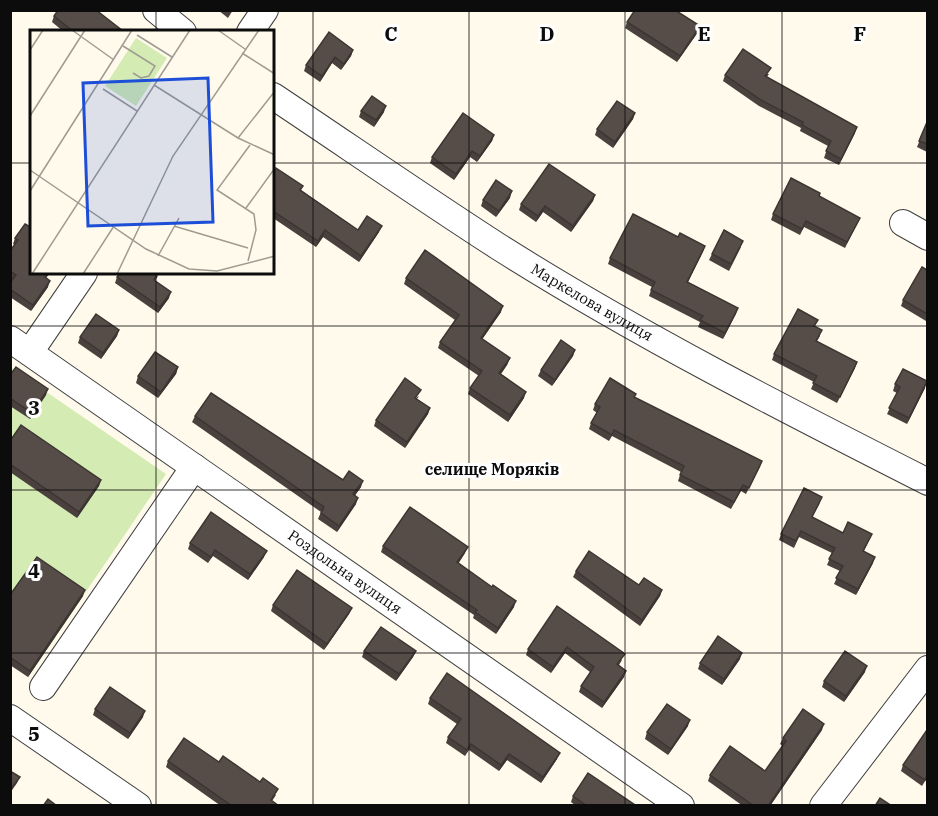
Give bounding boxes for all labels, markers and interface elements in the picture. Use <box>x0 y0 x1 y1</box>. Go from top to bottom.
text: C <box>384 20 398 47</box>
text: D <box>539 20 555 47</box>
text: E <box>697 20 711 47</box>
text: F <box>854 20 866 47</box>
inset map <box>30 30 274 274</box>
street label: Маркелова вулиця <box>528 259 656 345</box>
text: 3 <box>28 394 40 421</box>
district label: селище Моряків <box>425 459 559 479</box>
street label: Роздольна вулиця <box>285 525 406 618</box>
text: 4 <box>28 557 40 584</box>
text: 5 <box>28 720 40 747</box>

